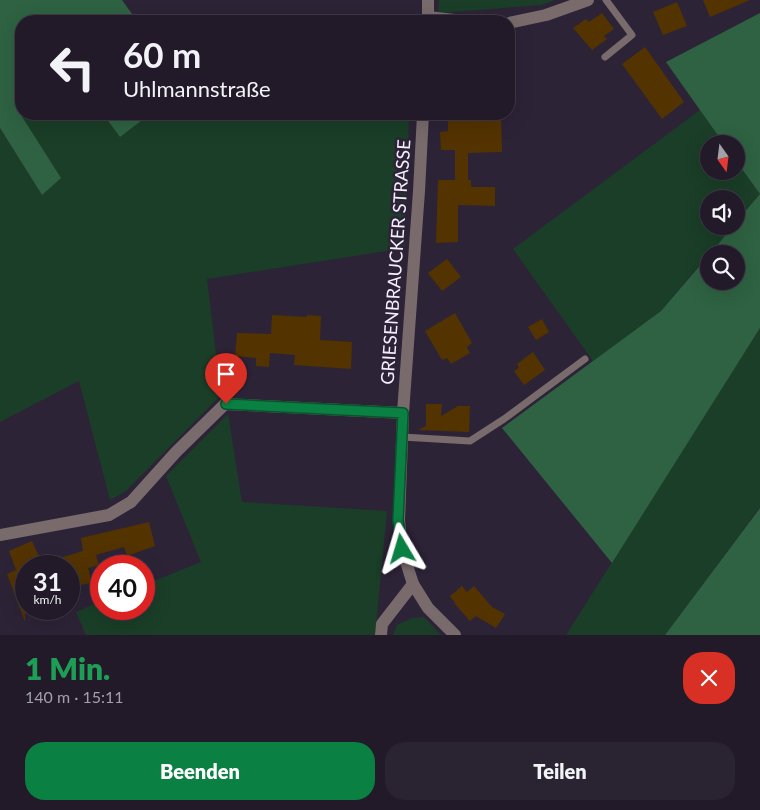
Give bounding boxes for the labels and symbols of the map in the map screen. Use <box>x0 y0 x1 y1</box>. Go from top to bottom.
north arrow <box>700 135 745 180</box>
street label: GRIESENBRAUCKER STRASSE <box>375 139 415 385</box>
pin <box>205 353 247 404</box>
position arrow <box>375 522 427 574</box>
speed limit sign: 40 <box>90 555 155 620</box>

